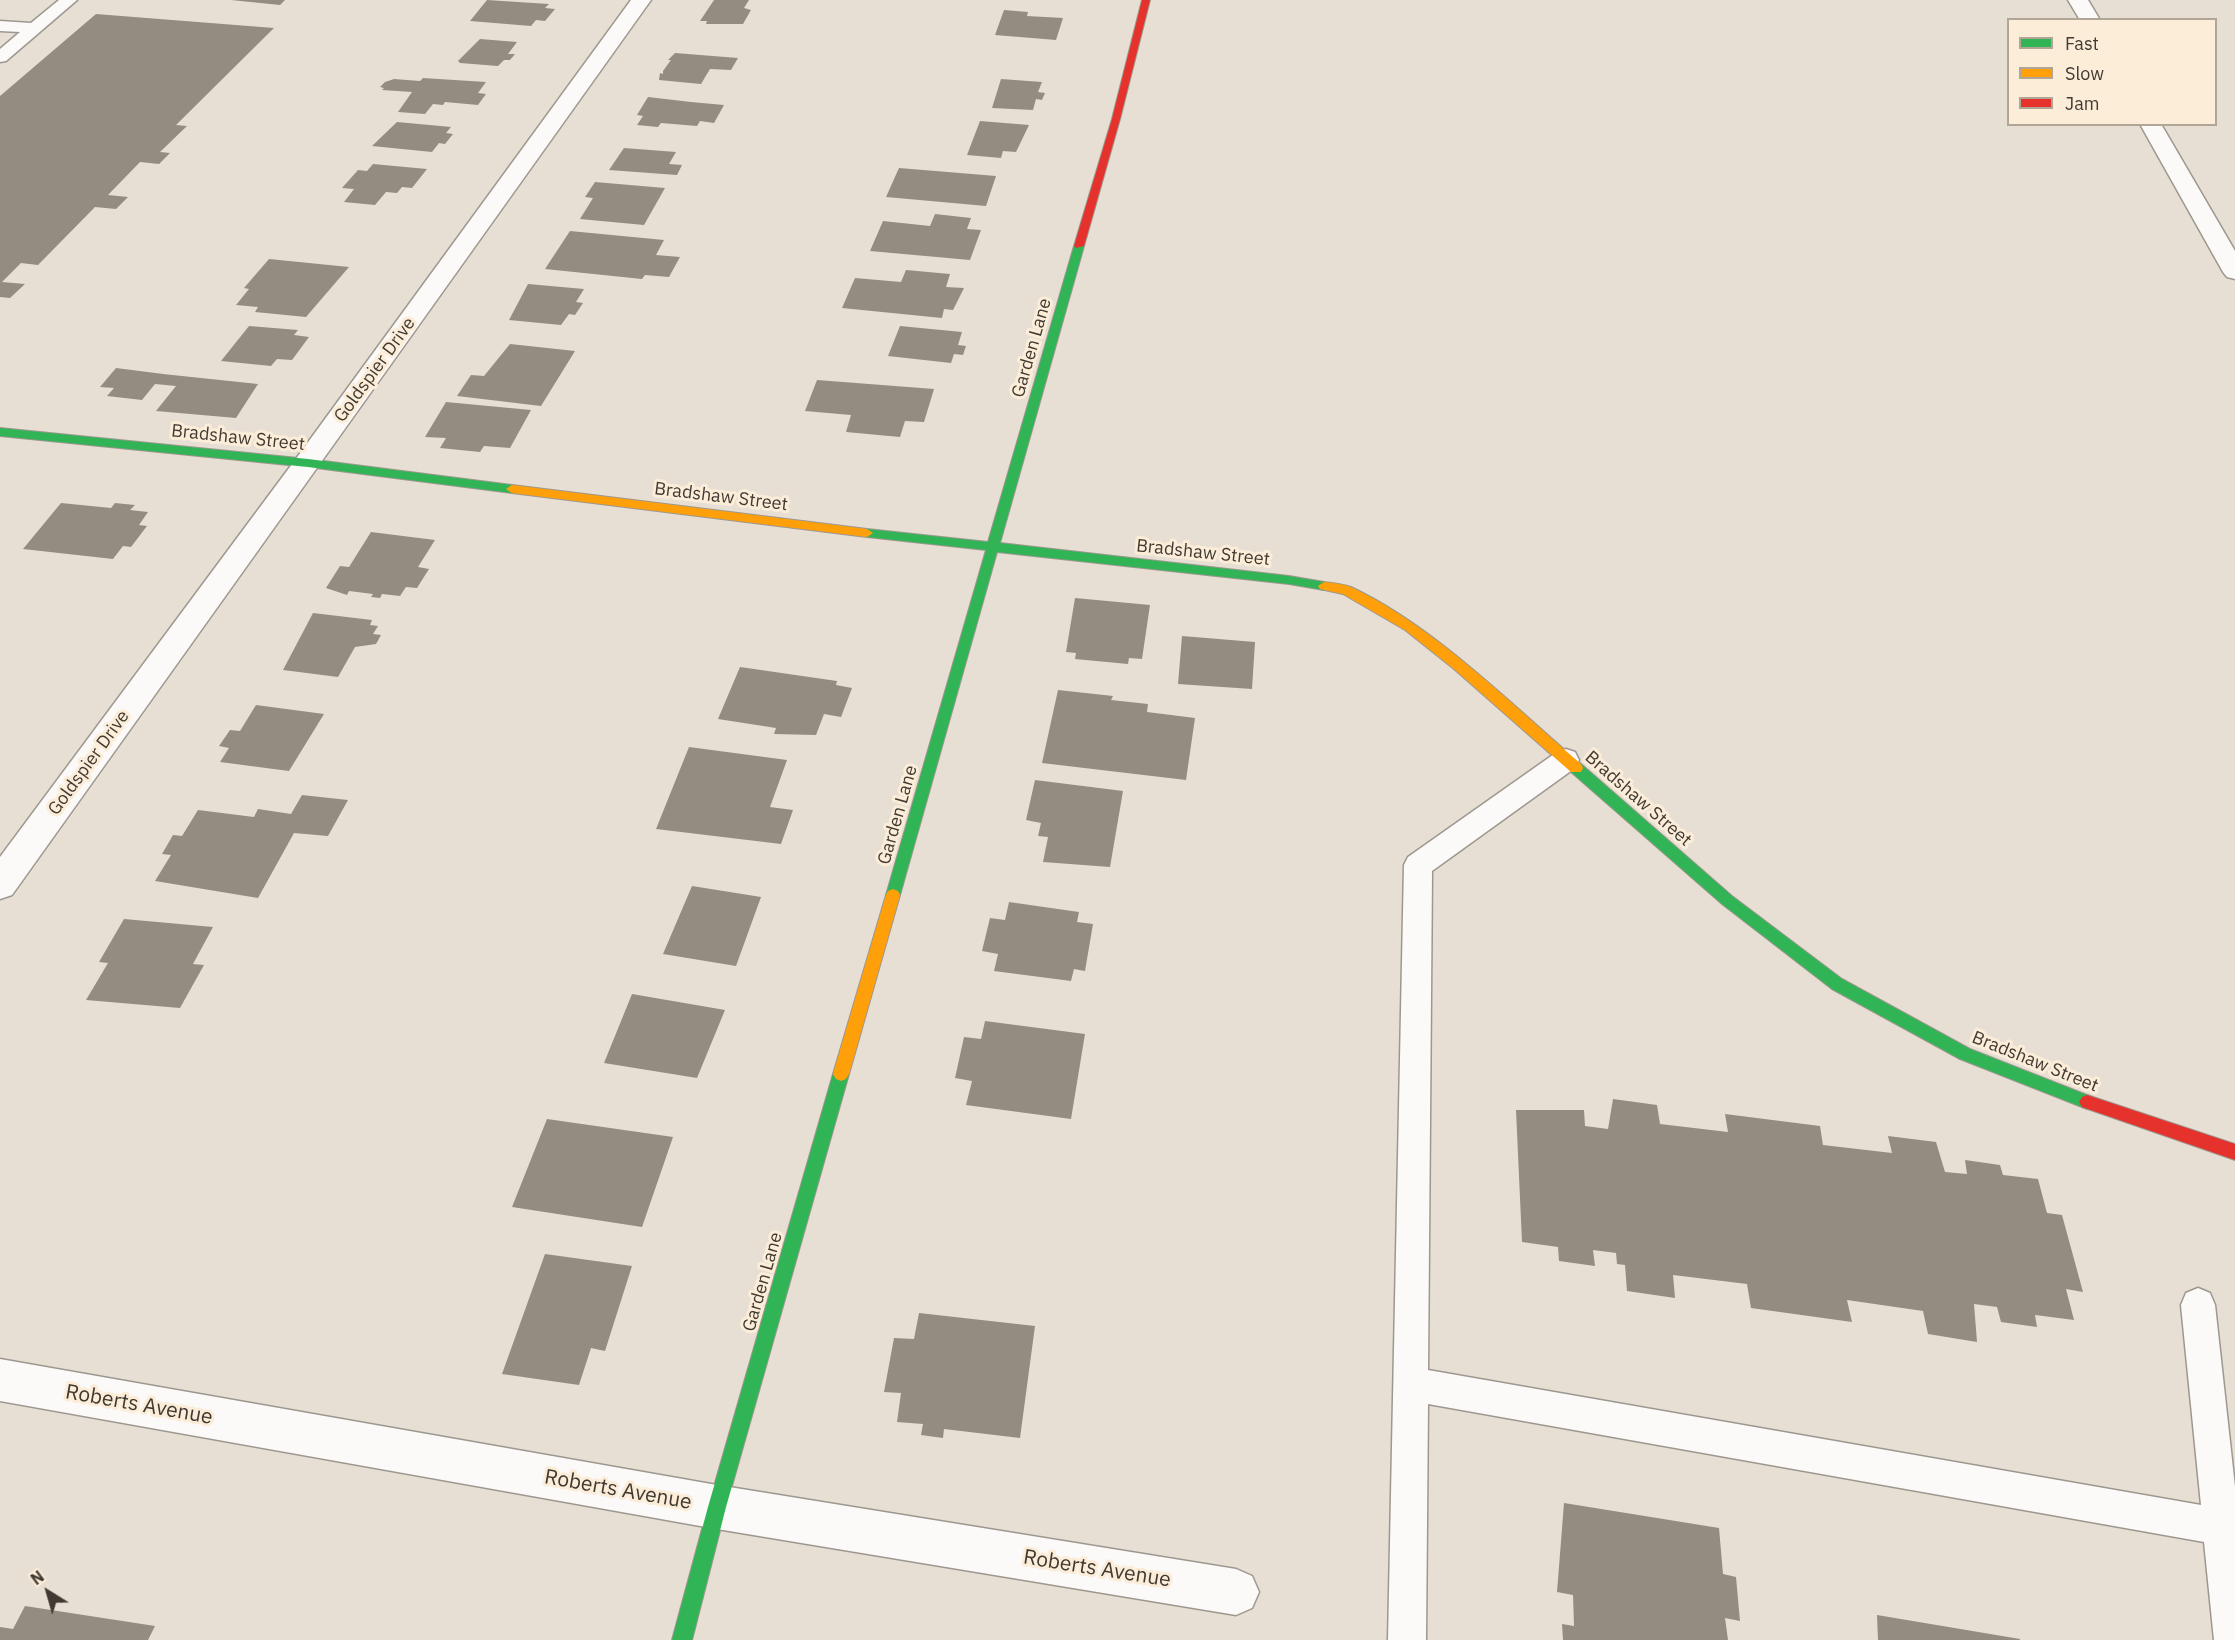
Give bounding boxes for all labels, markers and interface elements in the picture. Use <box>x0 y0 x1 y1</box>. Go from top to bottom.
legend <box>2007 18 2217 126</box>
text: Fast <box>2065 32 2099 55</box>
text: Slow <box>2065 62 2104 85</box>
text: Jam <box>2065 92 2100 115</box>
street label: Garden Lane <box>1008 296 1056 400</box>
street label: Goldspier Drive <box>330 313 420 427</box>
street label: Bradshaw Street <box>170 420 306 456</box>
street label: Bradshaw Street <box>653 478 789 516</box>
street label: Bradshaw Street <box>1135 535 1271 571</box>
street label: Goldspier Drive <box>44 706 134 820</box>
street label: Bradshaw Street <box>1580 747 1696 851</box>
street label: Garden Lane <box>874 763 922 867</box>
street label: Bradshaw Street <box>1969 1027 2101 1097</box>
street label: Garden Lane <box>739 1230 787 1334</box>
street label: Roberts Avenue <box>63 1380 215 1430</box>
street label: Roberts Avenue <box>542 1465 694 1515</box>
street label: Roberts Avenue <box>1021 1545 1173 1593</box>
north arrow <box>18 1562 78 1622</box>
text: N <box>27 1566 48 1589</box>

